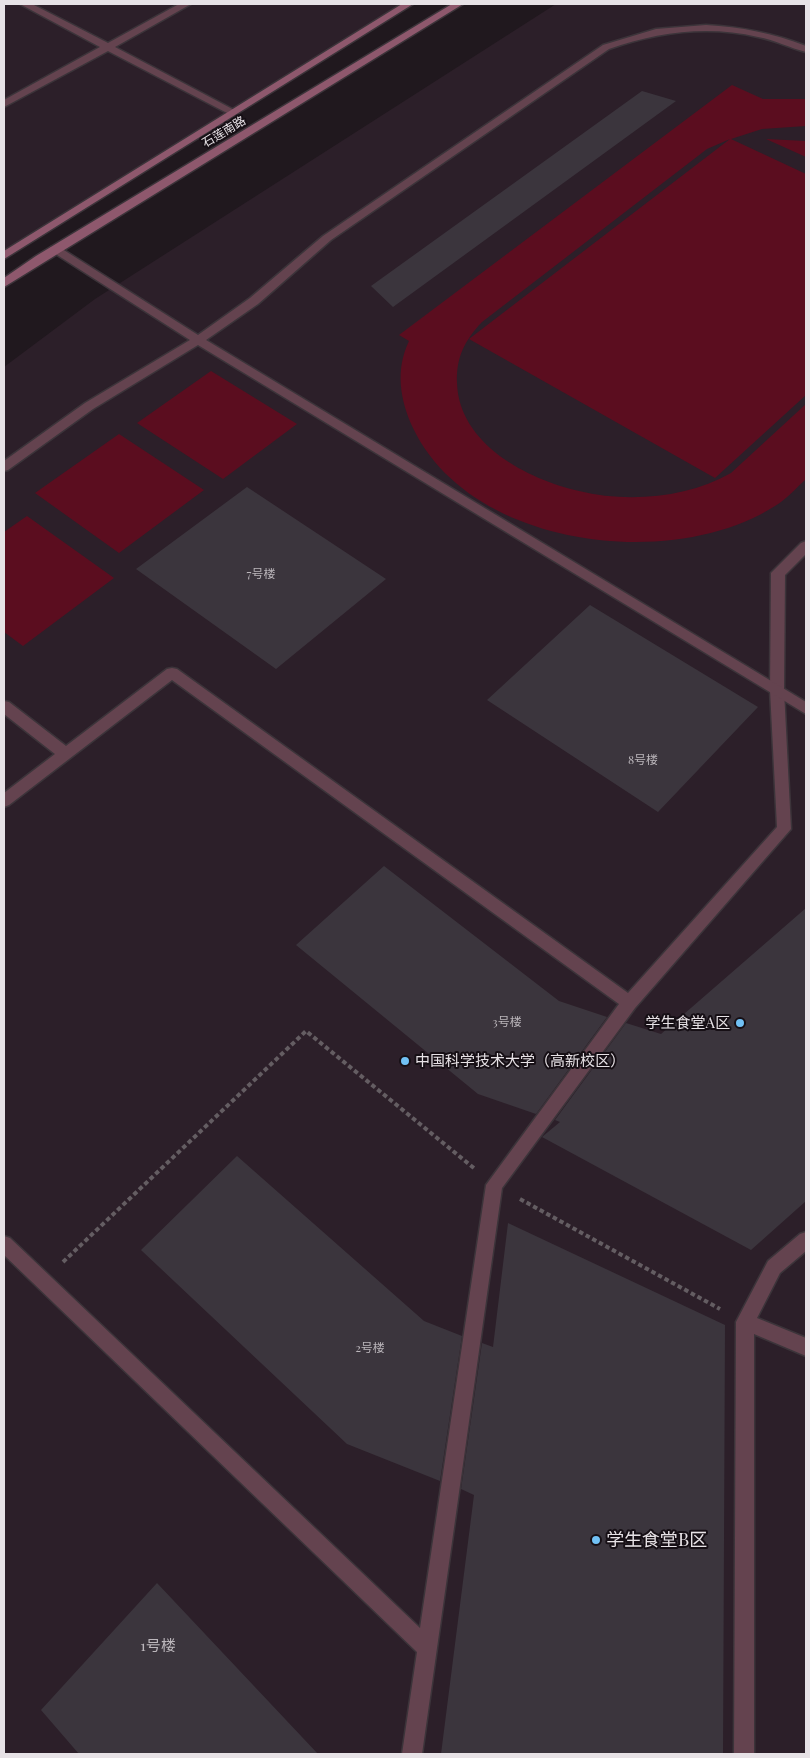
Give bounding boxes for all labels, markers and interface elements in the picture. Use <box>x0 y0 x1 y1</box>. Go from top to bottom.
street label: 石莲南路 <box>200 113 248 151</box>
house number: 7号楼 <box>247 567 275 581</box>
house number: 8号楼 <box>628 753 658 767</box>
place label: 学生食堂A区 <box>646 1014 730 1032</box>
house number: 3号楼 <box>492 1015 522 1029</box>
marker: 学生食堂A区 <box>734 1017 746 1029</box>
place label: 中国科学技术大学（高新校区） <box>415 1052 625 1070</box>
marker: 中国科学技术大学（高新校区） <box>399 1055 411 1067</box>
house number: 2号楼 <box>355 1341 385 1355</box>
place label: 学生食堂B区 <box>606 1529 707 1551</box>
marker: 学生食堂B区 <box>590 1534 602 1546</box>
house number: 1号楼 <box>140 1637 176 1655</box>

